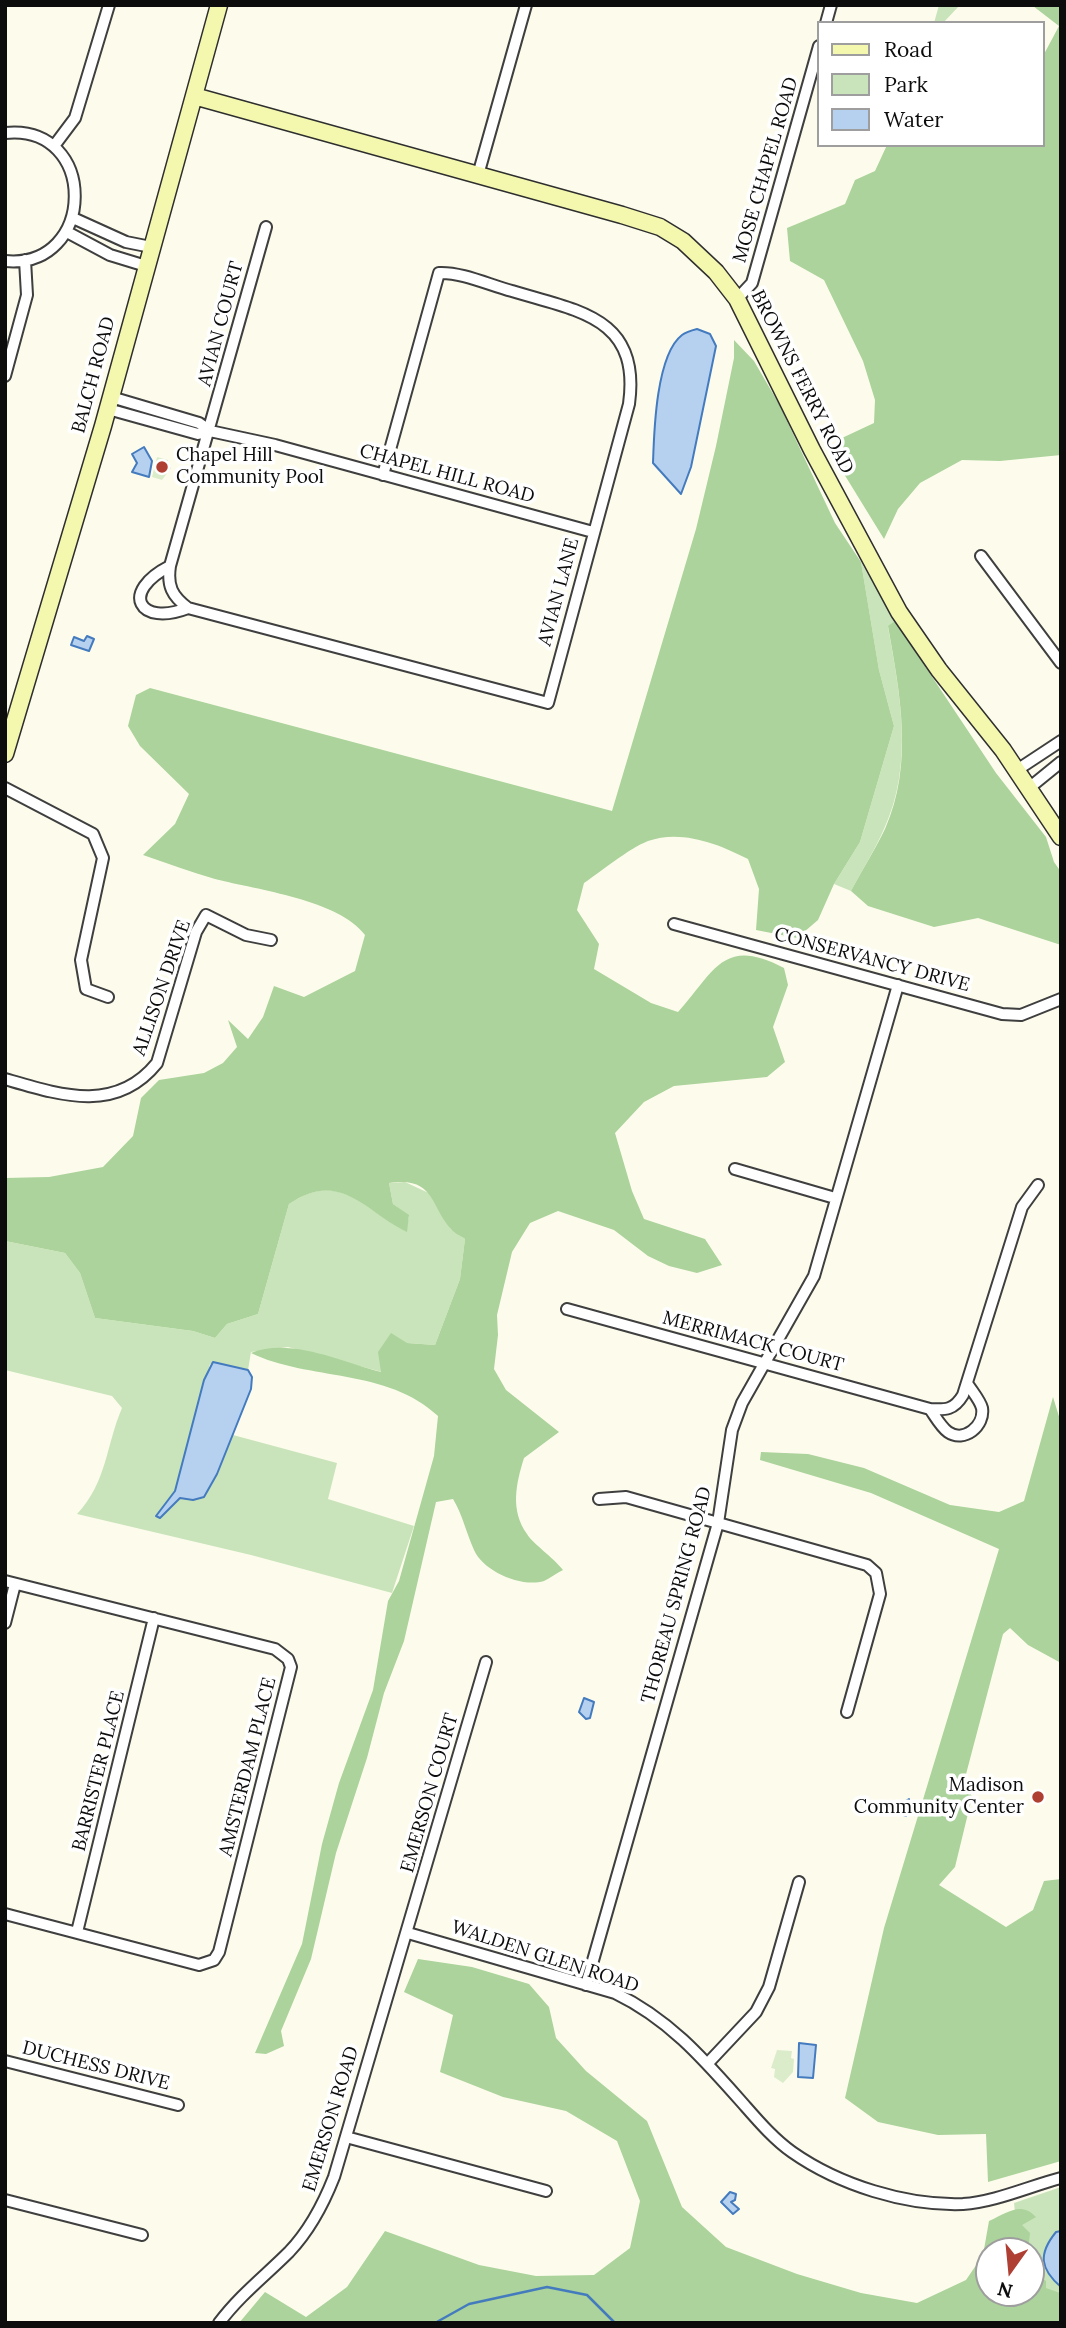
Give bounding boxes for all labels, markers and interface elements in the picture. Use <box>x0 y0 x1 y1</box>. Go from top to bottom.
legend <box>818 21 1045 147</box>
text: Road <box>884 36 933 63</box>
text: Park <box>884 71 928 98</box>
street label: MOSE CHAPEL ROAD <box>729 75 803 265</box>
text: Water <box>884 106 943 133</box>
street label: AVIAN COURT <box>193 259 249 389</box>
street label: BROWNS FERRY ROAD <box>746 286 858 478</box>
street label: BALCH ROAD <box>68 314 120 436</box>
street label: CHAPEL HILL ROAD <box>357 440 537 508</box>
place label: Chapel Hill Community Pool <box>176 445 324 489</box>
marker: Chapel Hill Community Pool <box>154 459 170 475</box>
street label: AVIAN LANE <box>534 536 584 648</box>
street label: ALLISON DRIVE <box>128 917 196 1059</box>
street label: CONSERVANCY DRIVE <box>772 923 972 997</box>
street label: MERRIMACK COURT <box>660 1307 846 1377</box>
street label: THOREAU SPRING ROAD <box>637 1484 717 1706</box>
street label: AMSTERDAM PLACE <box>215 1675 281 1859</box>
street label: BARRISTER PLACE <box>68 1688 130 1854</box>
street label: EMERSON COURT <box>396 1711 464 1875</box>
place label: Madison Community Center <box>854 1775 1024 1819</box>
marker: Madison Community Center <box>1030 1789 1046 1805</box>
street label: WALDEN GLEN ROAD <box>448 1916 642 1998</box>
street label: DUCHESS DRIVE <box>20 2037 172 2095</box>
street label: EMERSON ROAD <box>298 2043 364 2195</box>
north arrow <box>975 2237 1045 2307</box>
text: N <box>995 2277 1015 2304</box>

